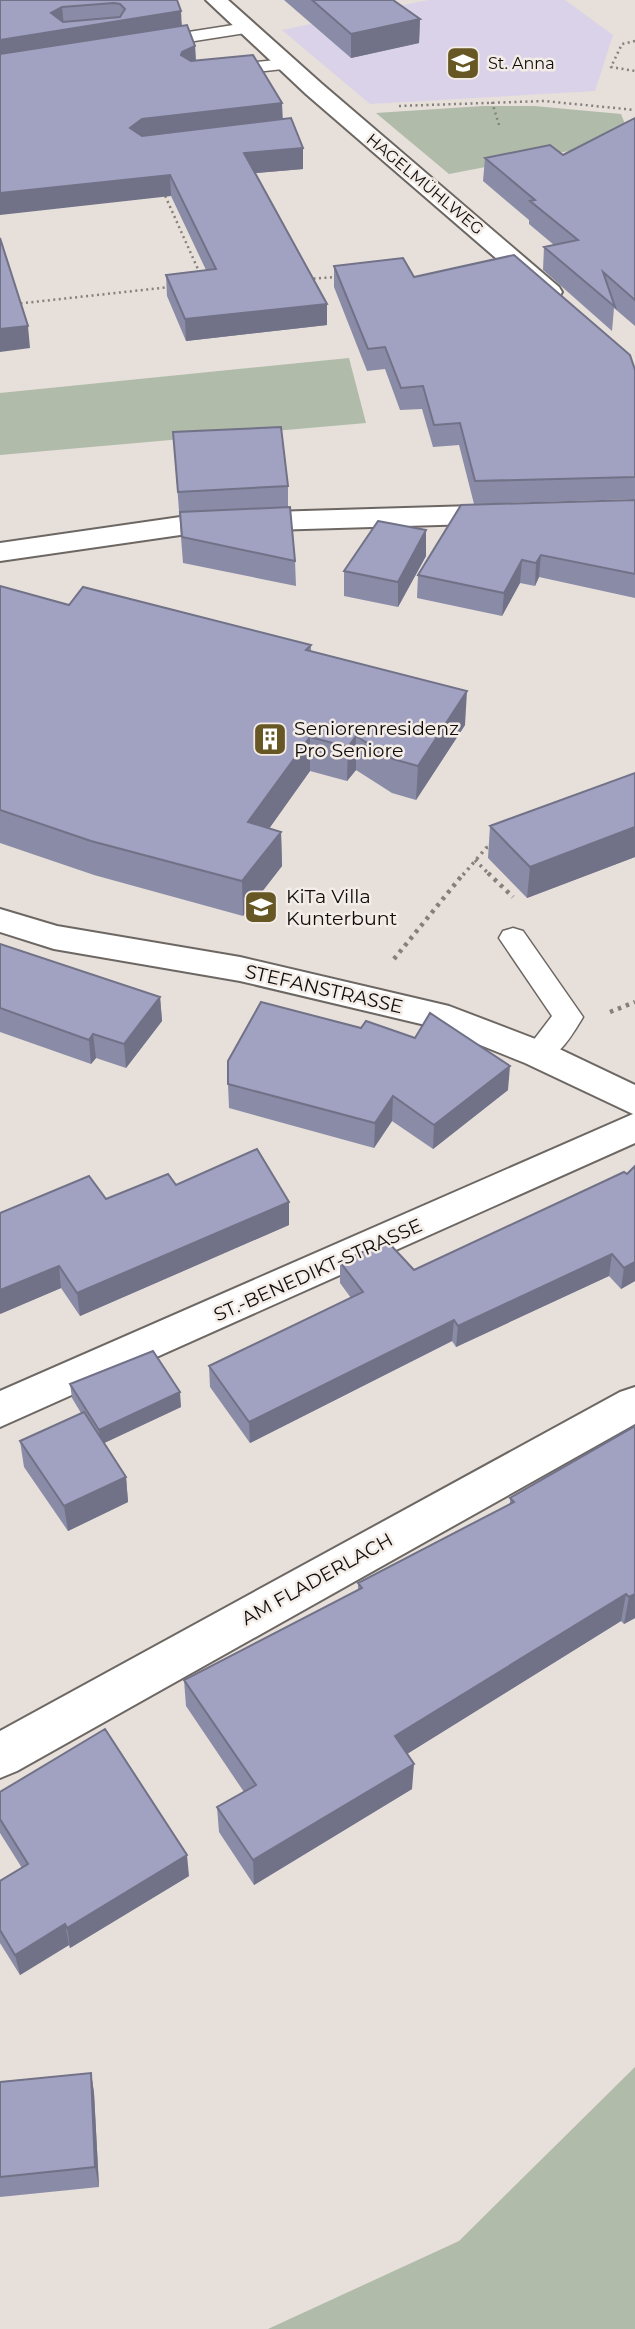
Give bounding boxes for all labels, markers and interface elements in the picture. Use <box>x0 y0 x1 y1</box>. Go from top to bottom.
school or university icon: St. Anna <box>444 44 482 82</box>
place label: St. Anna <box>488 54 555 73</box>
street label: HAGELMÜHLWEG <box>363 129 488 239</box>
place label: Seniorenresidenz Pro Seniore <box>294 717 459 762</box>
building icon: Seniorenresidenz Pro Seniore <box>251 720 289 758</box>
place label: KiTa Villa Kunterbunt <box>286 885 398 930</box>
school or university icon: KiTa Villa Kunterbunt <box>242 888 280 926</box>
street label: STEFANSTRASSE <box>243 960 405 1018</box>
street label: ST.-BENEDIKT-STRASSE <box>210 1214 426 1326</box>
street label: AM FLADERLACH <box>237 1528 397 1630</box>

